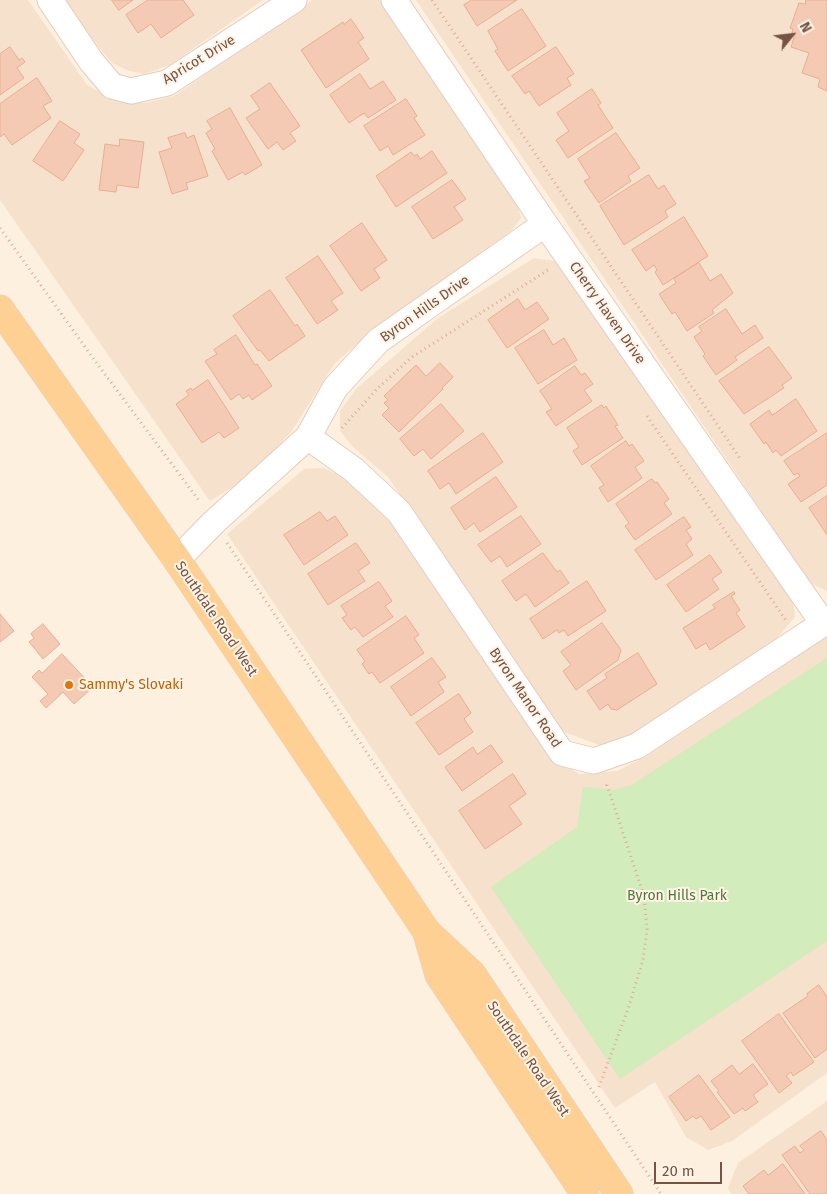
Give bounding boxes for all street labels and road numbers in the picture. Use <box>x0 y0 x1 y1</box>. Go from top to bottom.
street label: Apricot Drive <box>160 32 238 88</box>
street label: Cherry Haven Drive <box>565 259 649 367</box>
street label: Byron Hills Drive <box>377 272 473 346</box>
street label: Southdale Road West <box>171 558 261 680</box>
street label: Byron Manor Road <box>485 645 565 751</box>
street label: Southdale Road West <box>483 998 573 1120</box>

